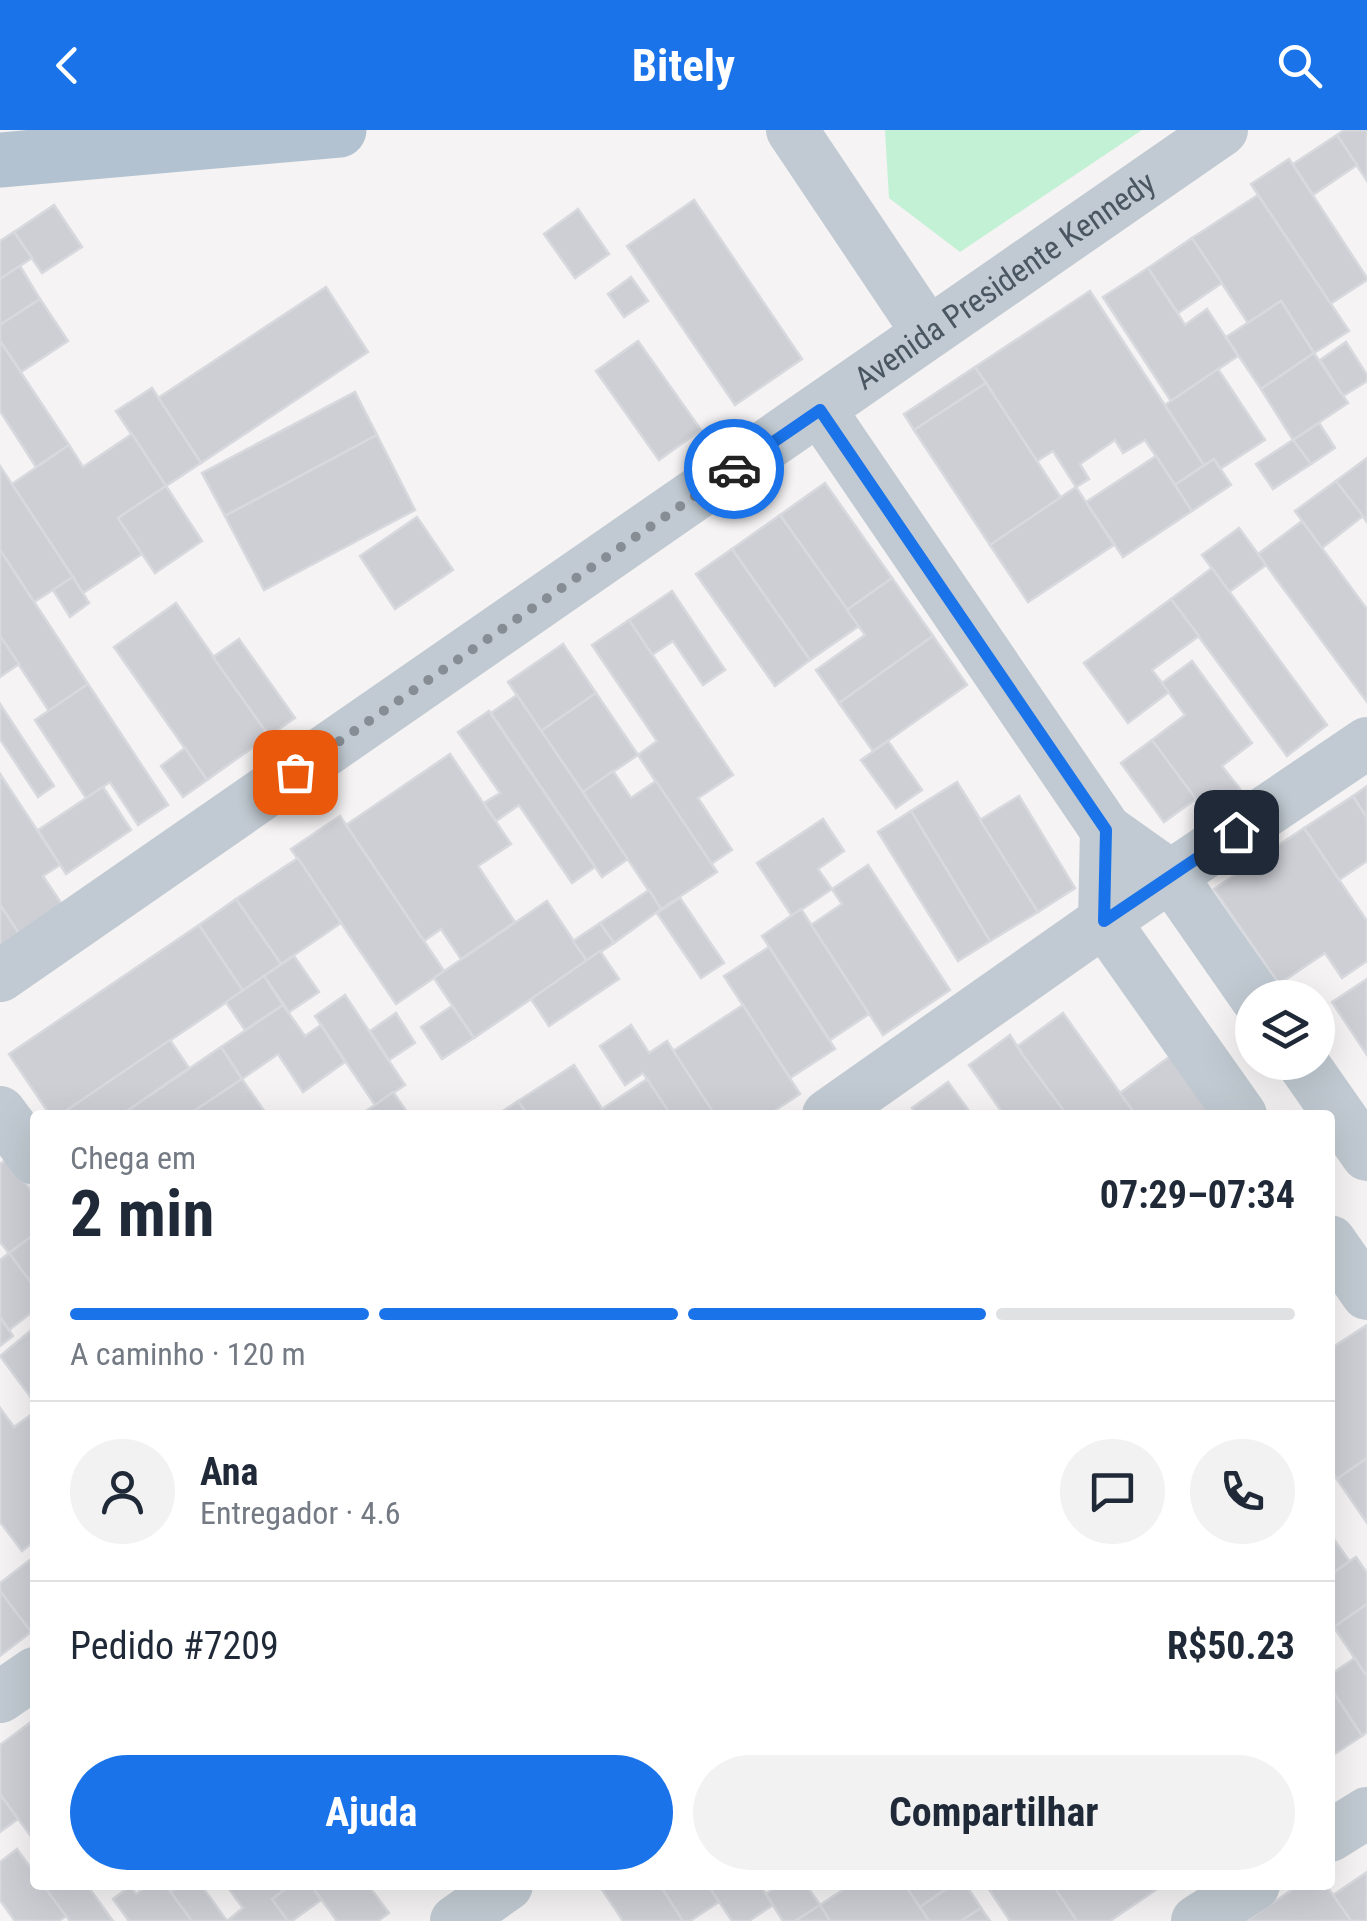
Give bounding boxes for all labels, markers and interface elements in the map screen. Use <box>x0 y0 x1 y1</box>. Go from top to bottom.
icon: back <box>40 38 95 93</box>
icon: search <box>1272 38 1327 93</box>
text: Bitely <box>632 39 735 92</box>
street label: Avenida Presidente Kennedy <box>847 163 1162 398</box>
courier <box>684 419 784 519</box>
icon: car <box>707 442 762 497</box>
pin <box>253 730 338 815</box>
icon: bag <box>268 745 323 800</box>
pin <box>1194 790 1279 875</box>
icon: home <box>1209 805 1264 860</box>
map controls <box>1235 980 1335 1080</box>
button: layers <box>1235 980 1335 1080</box>
text: Chega em <box>70 1139 196 1177</box>
text: 07:29–07:34 <box>1100 1173 1295 1217</box>
text: 2 min <box>70 1176 214 1252</box>
text: A caminho · 120 m <box>70 1335 306 1373</box>
button: person <box>70 1439 175 1544</box>
button: chat <box>1060 1439 1165 1544</box>
button: phone <box>1190 1439 1295 1544</box>
text: Ana <box>200 1450 258 1494</box>
text: Entregador · 4.6 <box>200 1494 401 1532</box>
text: Pedido #7209 <box>70 1624 279 1668</box>
text: R$50.23 <box>1167 1624 1295 1668</box>
button: Ajuda <box>70 1755 673 1870</box>
button: Compartilhar <box>693 1755 1295 1870</box>

